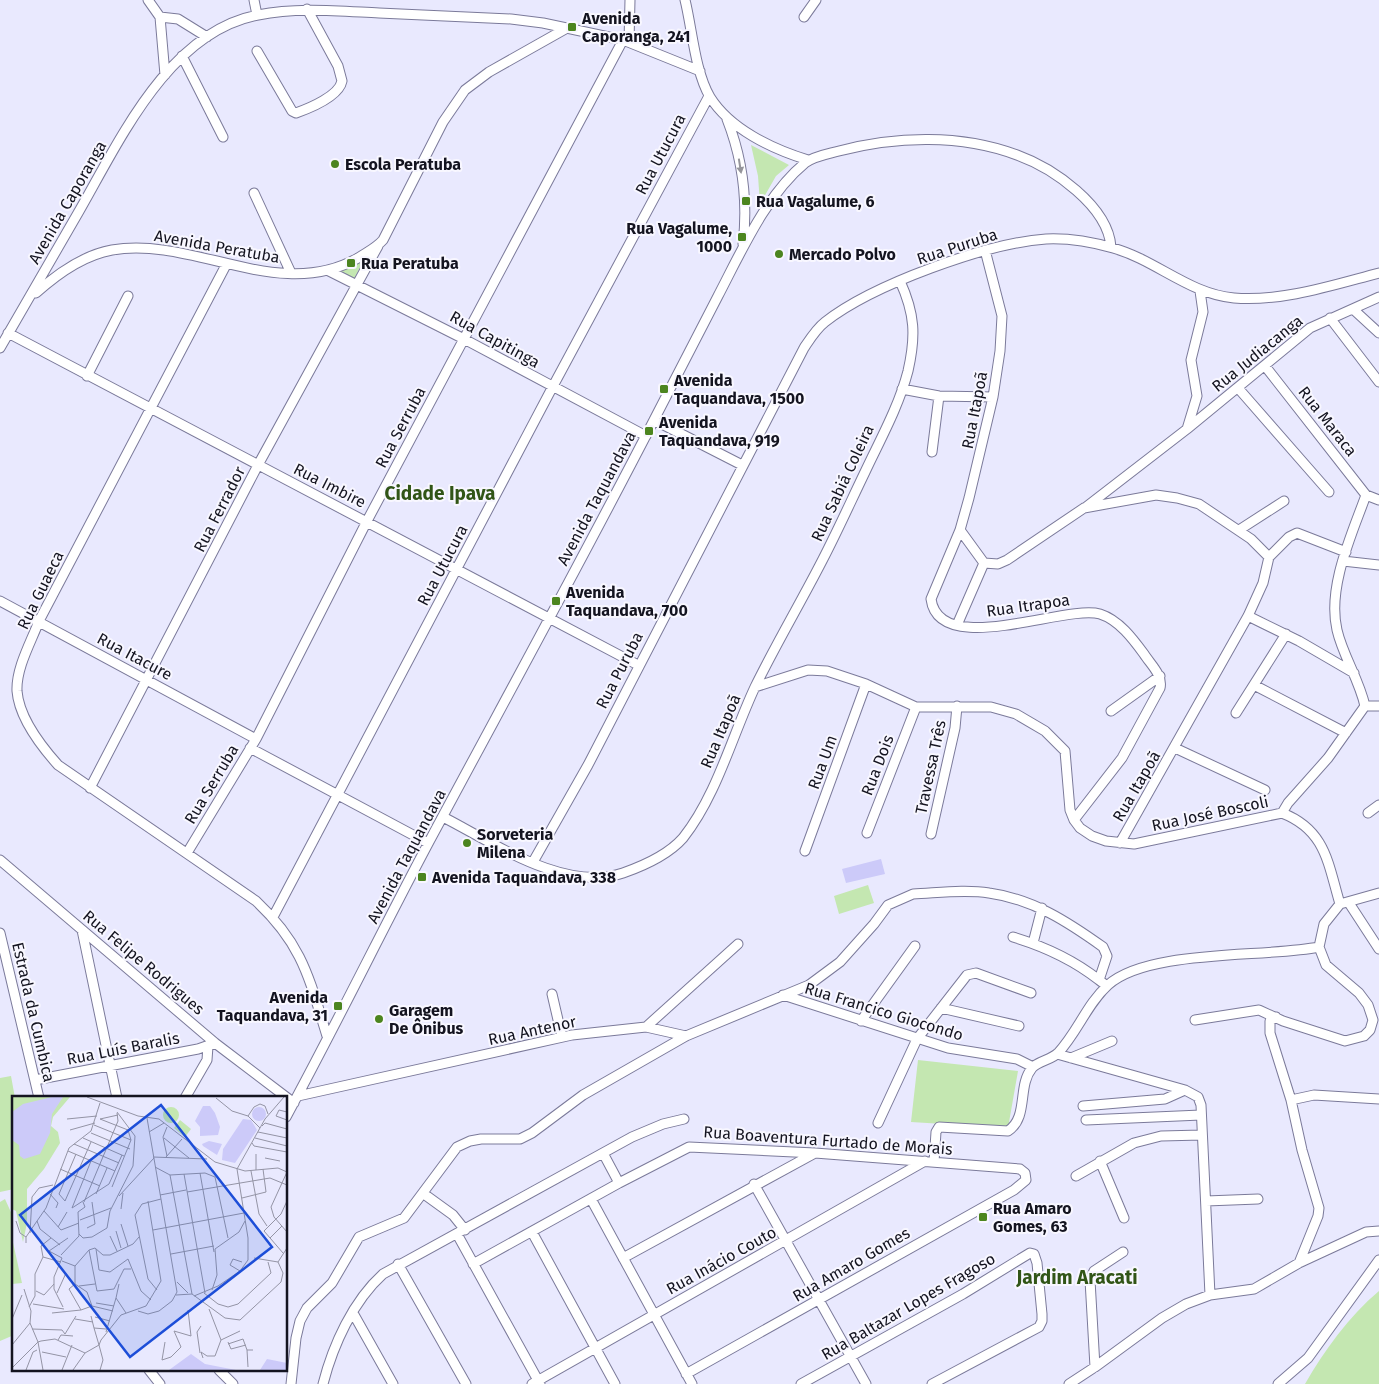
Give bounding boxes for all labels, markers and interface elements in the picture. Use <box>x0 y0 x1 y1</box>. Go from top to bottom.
place label: Avenida Caporanga, 241 <box>581 9 691 46</box>
marker: Avenida Caporanga, 241 <box>566 21 578 33</box>
street label: Rua Utucura <box>631 111 690 198</box>
street label: Avenida Caporanga <box>24 137 110 267</box>
place label: Escola Peratuba <box>345 155 461 174</box>
marker: Escola Peratuba <box>329 158 341 170</box>
one-way arrow <box>737 159 745 175</box>
place label: Rua Vagalume, 6 <box>756 192 874 211</box>
marker: Rua Vagalume, 6 <box>740 195 752 207</box>
place label: Rua Vagalume, 1000 <box>626 219 732 256</box>
street label: Rua Puruba <box>914 225 1000 268</box>
street label: Avenida Peratuba <box>153 226 281 267</box>
marker: Rua Vagalume, 1000 <box>736 231 748 243</box>
place label: Mercado Polvo <box>789 245 896 264</box>
marker: Mercado Polvo <box>773 248 785 260</box>
place label: Rua Peratuba <box>361 254 459 273</box>
marker: Rua Peratuba <box>345 257 357 269</box>
street label: Rua Capitinga <box>446 307 543 372</box>
street label: Rua Judiacanga <box>1208 311 1307 396</box>
street label: Rua Itapoã <box>958 370 991 450</box>
place label: Avenida Taquandava, 1500 <box>673 371 804 408</box>
street label: Rua Serruba <box>371 383 430 471</box>
marker: Avenida Taquandava, 1500 <box>658 383 670 395</box>
street label: Rua Maraca <box>1294 383 1361 460</box>
place label: Avenida Taquandava, 919 <box>658 413 780 450</box>
street label: Rua Sabiá Coleira <box>807 422 878 545</box>
marker: Avenida Taquandava, 919 <box>643 425 655 437</box>
street label: Avenida Taquandava <box>553 428 640 569</box>
street label: Rua Imbire <box>290 459 369 512</box>
street label: Rua Ferrador <box>190 463 250 555</box>
district label: Cidade Ipava <box>384 482 496 505</box>
street label: Rua Utucura <box>413 522 472 609</box>
street label: Rua Guaeca <box>13 548 68 633</box>
place label: Avenida Taquandava, 700 <box>565 583 688 620</box>
street label: Rua Itrapoa <box>985 590 1071 621</box>
marker: Avenida Taquandava, 700 <box>550 595 562 607</box>
street label: Rua Itacure <box>94 629 176 684</box>
street label: Rua Puruba <box>592 629 647 712</box>
street label: Rua Itapoã <box>696 691 745 771</box>
street label: Travessa Três <box>911 718 950 816</box>
street label: Rua Um <box>804 732 841 792</box>
street label: Rua Dois <box>857 732 898 798</box>
street label: Rua Serruba <box>180 741 243 827</box>
street label: Rua Itapoã <box>1109 748 1164 825</box>
street label: Avenida Taquandava <box>363 786 450 927</box>
street label: Rua José Boscoli <box>1150 792 1270 835</box>
place label: Sorveteria Milena <box>477 825 553 862</box>
marker: Sorveteria Milena <box>461 837 473 849</box>
place label: Avenida Taquandava, 338 <box>431 868 616 887</box>
marker: Avenida Taquandava, 338 <box>416 871 428 883</box>
street label: Rua Felipe Rodrigues <box>79 906 208 1019</box>
street label: Estrada da Cumbica <box>8 940 59 1084</box>
street label: Rua Francico Giocondo <box>802 978 965 1045</box>
place label: Avenida Taquandava, 31 <box>217 988 328 1025</box>
marker: Avenida Taquandava, 31 <box>332 1000 344 1012</box>
place label: Garagem De Ônibus <box>389 1001 464 1038</box>
street label: Rua Antenor <box>486 1012 579 1049</box>
marker: Garagem De Ônibus <box>373 1013 385 1025</box>
street label: Rua Luís Baralis <box>65 1028 181 1069</box>
inset map <box>12 1096 288 1372</box>
street label: Rua Boaventura Furtado de Morais <box>703 1122 953 1159</box>
place label: Rua Amaro Gomes, 63 <box>993 1199 1072 1236</box>
marker: Rua Amaro Gomes, 63 <box>977 1211 989 1223</box>
street label: Rua Inácio Couto <box>663 1222 779 1298</box>
street label: Rua Amaro Gomes <box>789 1223 913 1306</box>
street label: Rua Baltazar Lopes Fragoso <box>818 1249 999 1364</box>
district label: Jardim Aracati <box>1015 1266 1138 1289</box>

